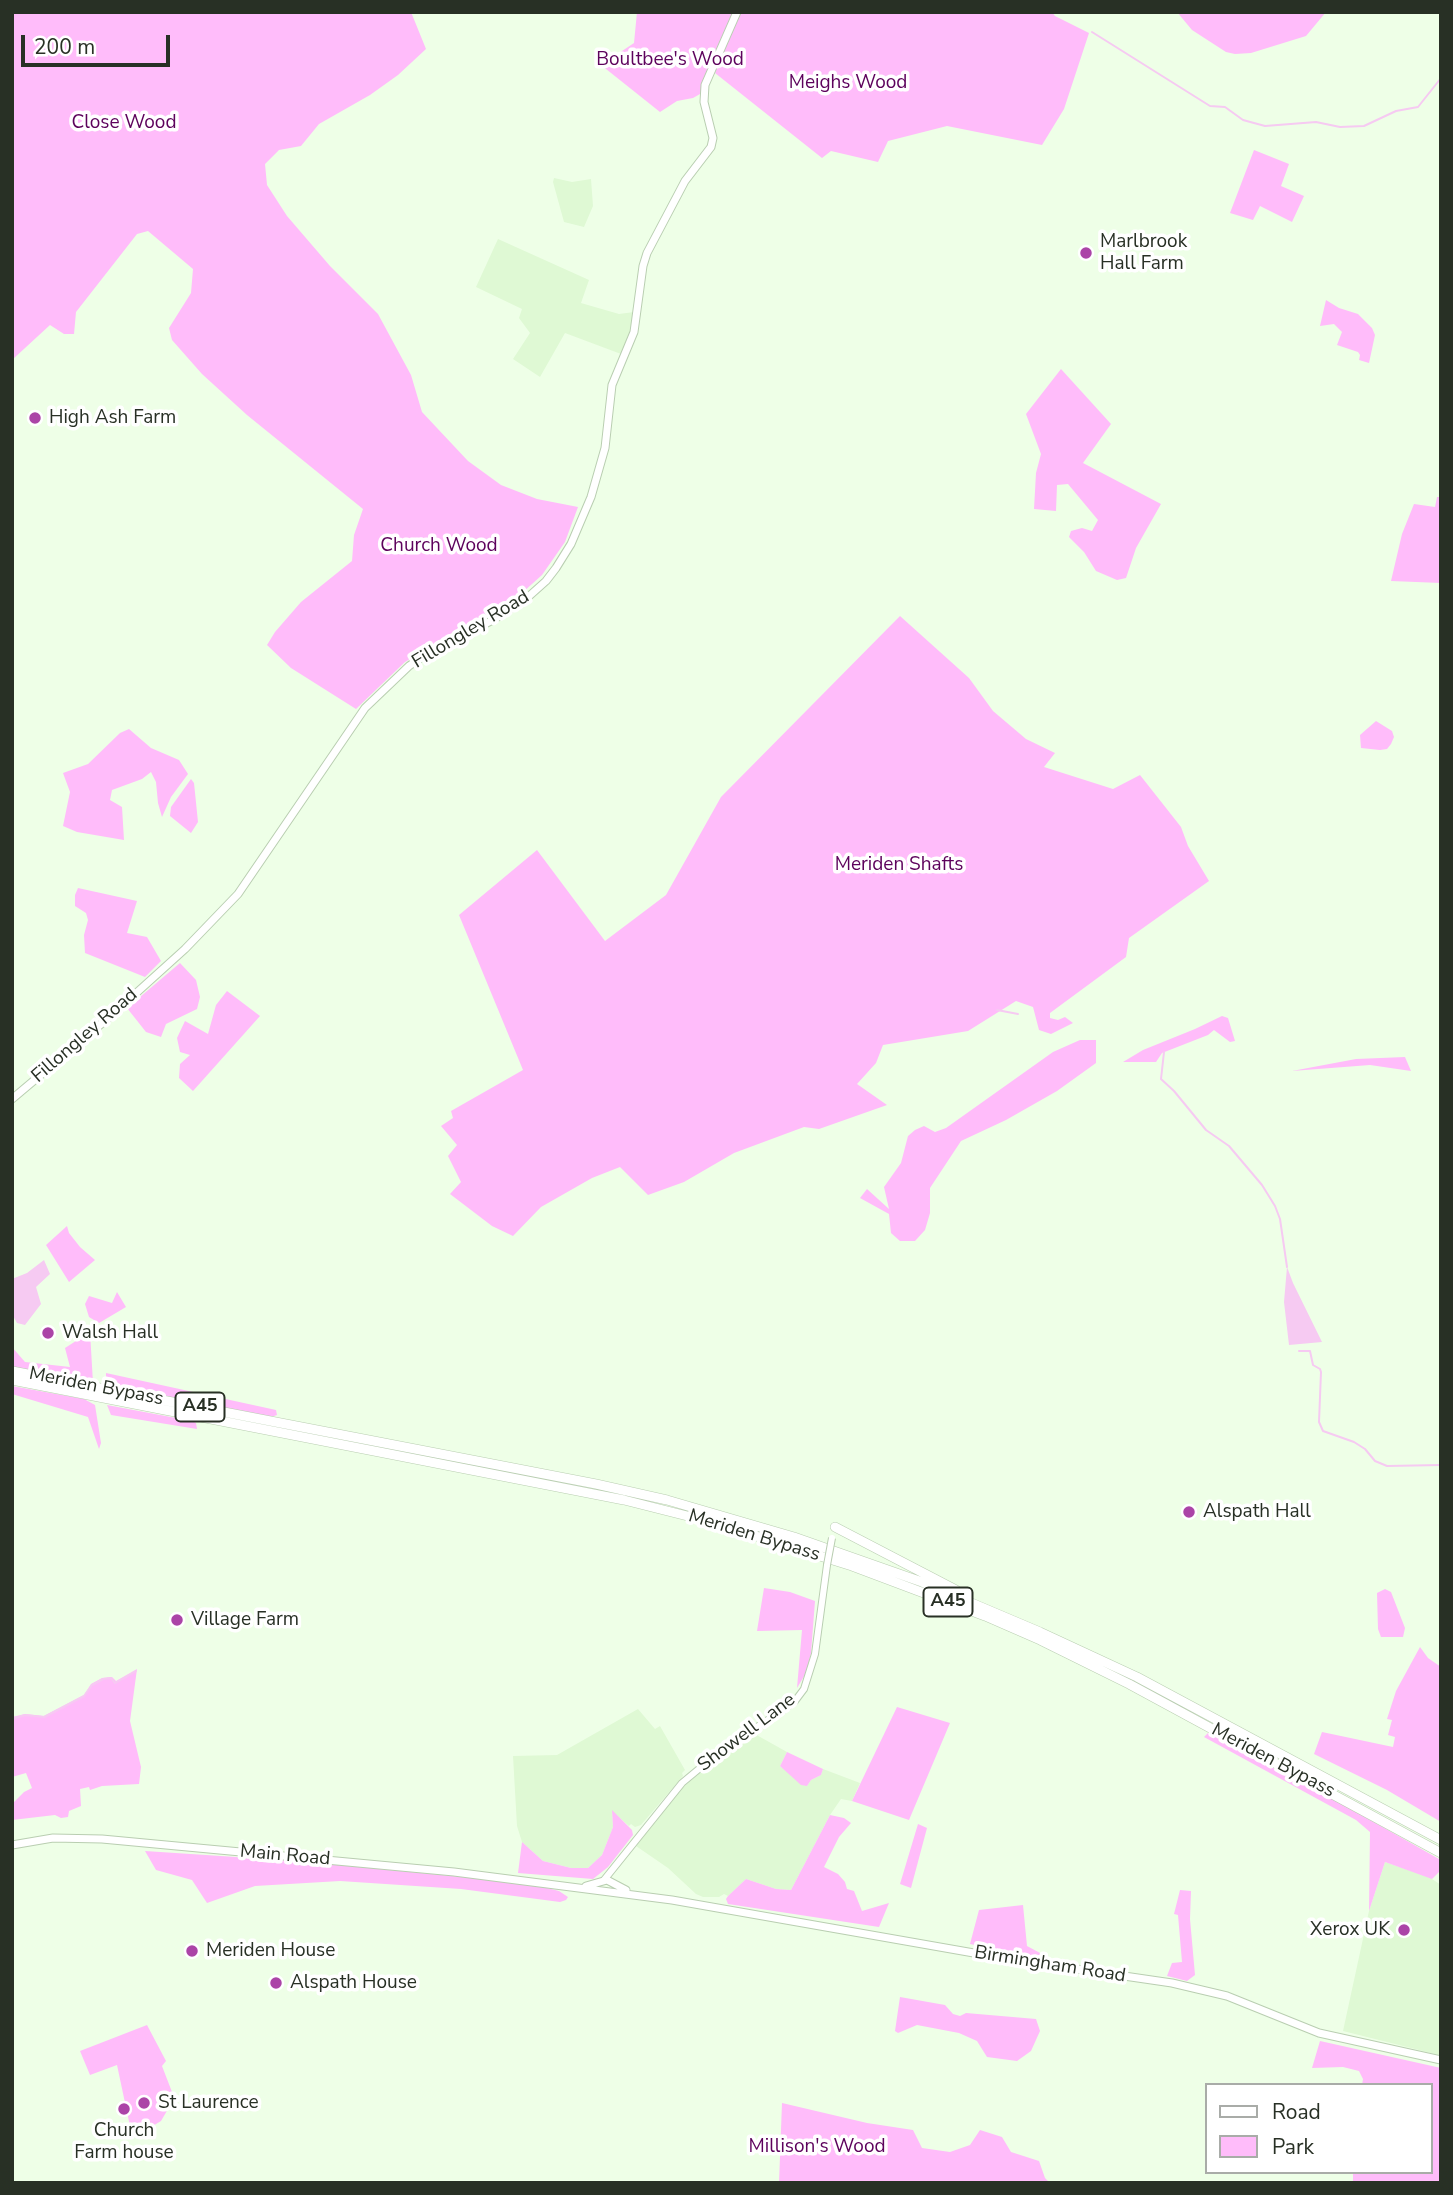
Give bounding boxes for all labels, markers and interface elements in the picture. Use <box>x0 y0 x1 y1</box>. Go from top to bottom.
scale bar <box>24 21 173 65</box>
text: 200 m <box>34 33 95 61</box>
park label: Boultbee's Wood <box>596 49 744 71</box>
park label: Meighs Wood <box>789 72 907 94</box>
park label: Close Wood <box>71 112 177 134</box>
place label: Marlbrook Hall Farm <box>1100 231 1187 275</box>
marker: Marlbrook Hall Farm <box>1078 245 1094 261</box>
place label: High Ash Farm <box>49 407 176 429</box>
marker: High Ash Farm <box>27 410 43 426</box>
park label: Church Wood <box>380 535 498 557</box>
street label: Fillongley Road <box>408 586 534 674</box>
park label: Meriden Shafts <box>835 854 963 876</box>
street label: Fillongley Road <box>27 984 143 1088</box>
place label: Walsh Hall <box>62 1322 158 1344</box>
marker: Walsh Hall <box>40 1325 56 1341</box>
street label: Meriden Bypass <box>27 1363 165 1411</box>
road number: A45 <box>176 1392 224 1422</box>
place label: Alspath Hall <box>1203 1501 1311 1523</box>
marker: Alspath Hall <box>1181 1504 1197 1520</box>
street label: Meriden Bypass <box>685 1505 823 1567</box>
road number: A45 <box>923 1588 972 1616</box>
place label: Village Farm <box>191 1609 299 1631</box>
marker: Village Farm <box>169 1612 185 1628</box>
street label: Showell Lane <box>694 1689 800 1777</box>
street label: Meriden Bypass <box>1207 1719 1339 1803</box>
street label: Main Road <box>239 1841 331 1871</box>
place label: Xerox UK <box>1310 1919 1390 1941</box>
marker: Xerox UK <box>1396 1922 1412 1938</box>
place label: Meriden House <box>206 1940 335 1962</box>
street label: Birmingham Road <box>973 1942 1127 1988</box>
marker: Meriden House <box>184 1943 200 1959</box>
place label: Alspath House <box>290 1972 417 1994</box>
marker: Alspath House <box>268 1975 284 1991</box>
legend <box>1204 2083 1432 2174</box>
place label: St Laurence <box>158 2092 259 2114</box>
marker: St Laurence <box>136 2095 152 2111</box>
text: Road <box>1272 2098 1321 2126</box>
marker: Church Farm house <box>116 2101 132 2117</box>
place label: Church Farm house <box>74 2120 174 2164</box>
text: Park <box>1272 2133 1314 2161</box>
park label: Millison's Wood <box>748 2136 886 2158</box>

